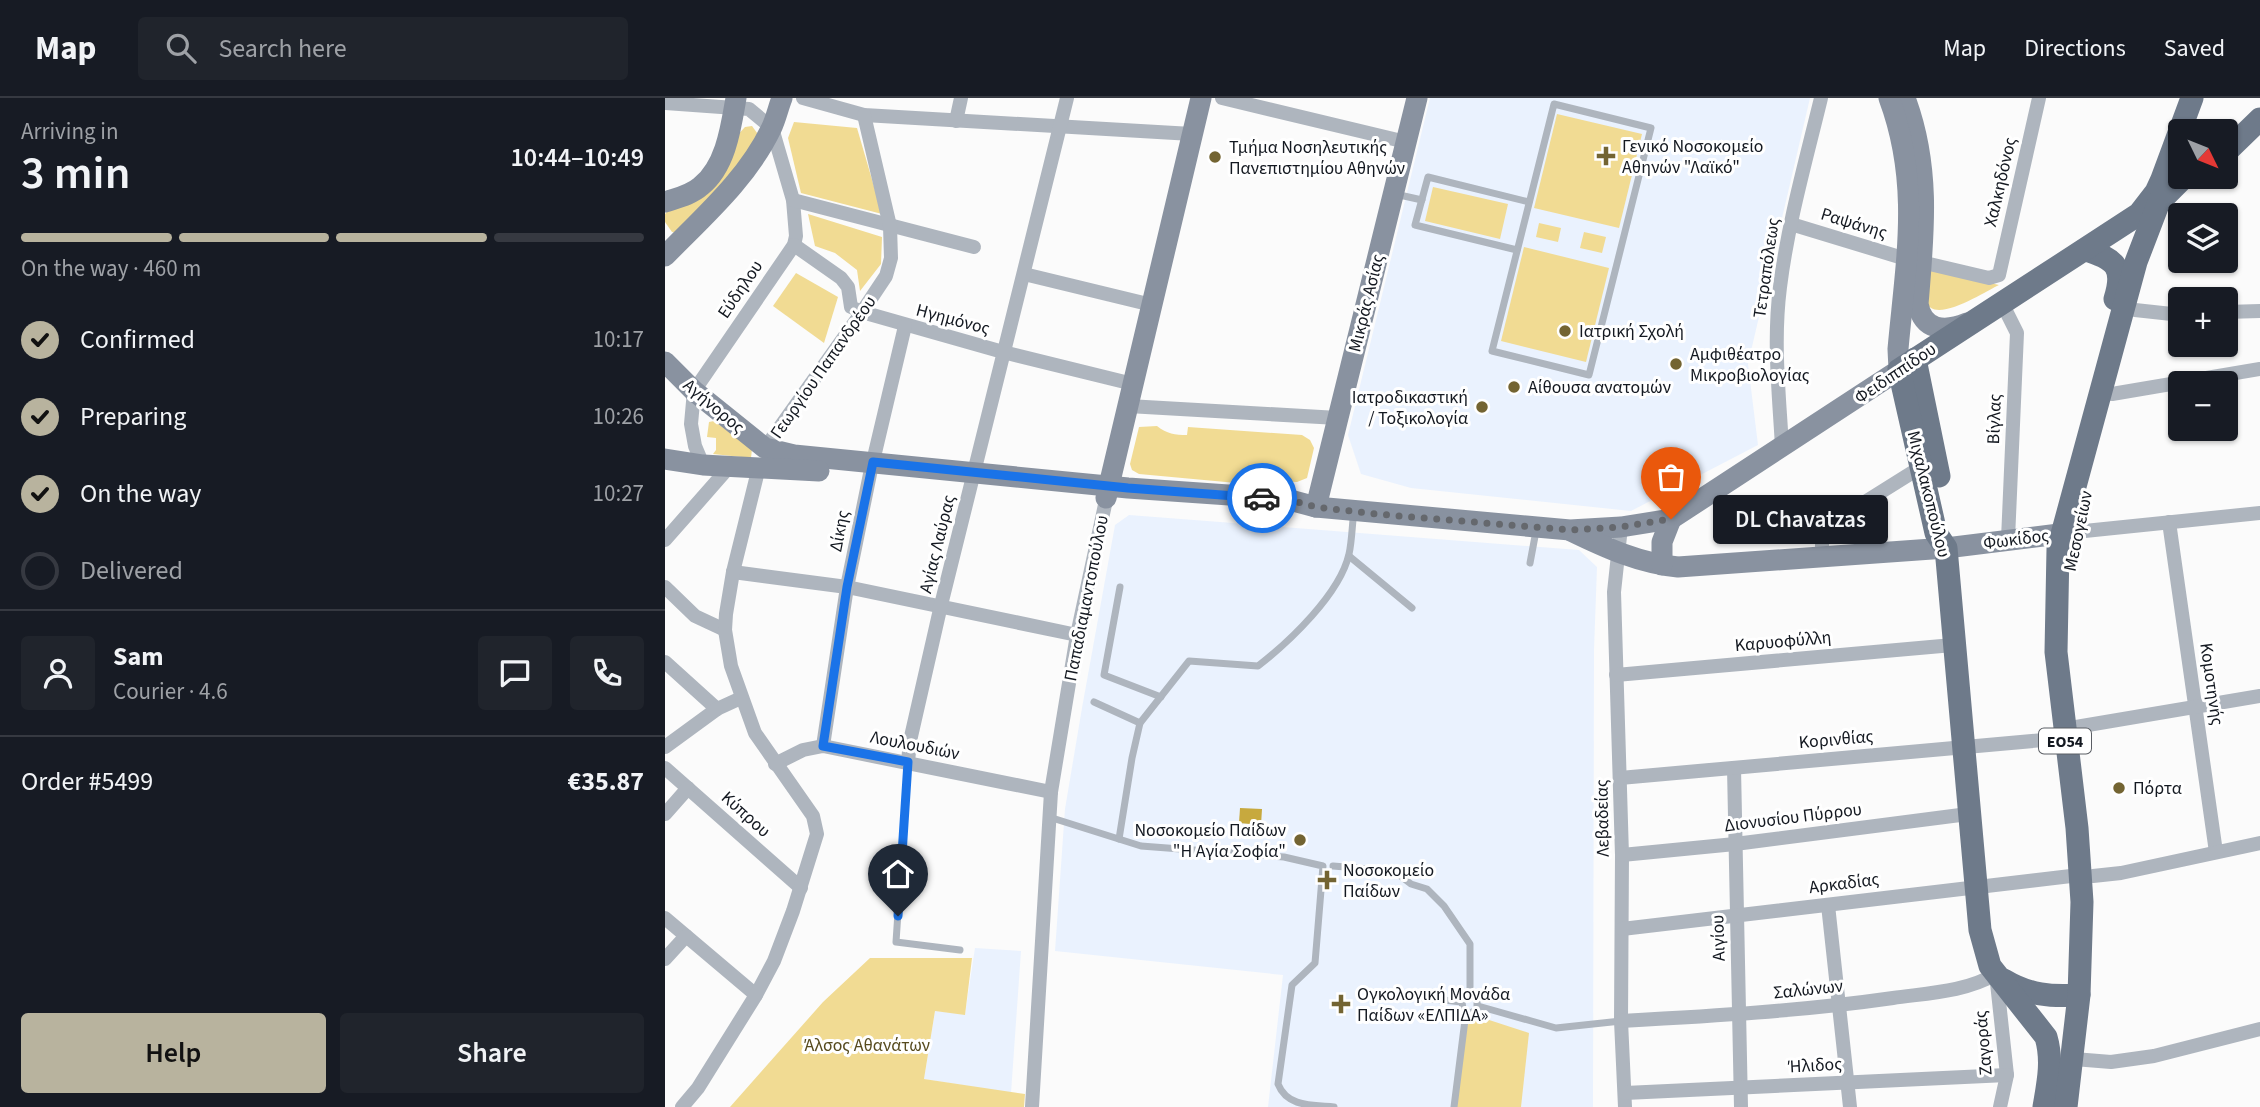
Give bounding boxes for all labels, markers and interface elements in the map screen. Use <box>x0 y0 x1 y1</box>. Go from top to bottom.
search box <box>138 17 628 80</box>
text: Map <box>35 25 96 72</box>
icon: search <box>162 29 200 67</box>
text: Search here <box>218 30 347 67</box>
text: Map <box>1943 31 1986 66</box>
text: Directions <box>2024 31 2126 66</box>
text: Saved <box>2164 31 2225 66</box>
text: Arriving in <box>21 115 119 148</box>
north arrow <box>2168 119 2238 189</box>
map controls <box>2168 119 2238 441</box>
place label: Γενικό Νοσοκομείο Αθηνών "Λαϊκό" <box>1622 134 1763 180</box>
place label: Τμήμα Νοσηλευτικής Πανεπιστημίου Αθηνών <box>1229 135 1406 181</box>
street label: Χαλκηδόνος <box>1978 135 2023 229</box>
text: 10:44–10:49 <box>511 139 644 176</box>
text: 3 min <box>21 141 130 206</box>
marker: Γενικό Νοσοκομείο Αθηνών "Λαϊκό" <box>1596 146 1616 166</box>
marker: Τμήμα Νοσηλευτικής Πανεπιστημίου Αθηνών <box>1207 149 1223 165</box>
street label: Ραψάνης <box>1818 202 1890 245</box>
button: layers <box>2168 203 2238 273</box>
street label: Τετραπόλεως <box>1747 216 1786 320</box>
street label: Μικράς Ασίας <box>1342 251 1391 355</box>
text: On the way · 460 m <box>21 252 201 285</box>
street label: Εύδηλου <box>712 255 769 323</box>
button: + <box>2168 287 2238 357</box>
street label: Γεωργίου Παπανδρέου <box>765 291 882 444</box>
street label: Ηγημόνος <box>913 298 993 341</box>
place label: Ιατρική Σχολή <box>1579 319 1684 344</box>
icon: check <box>21 321 59 359</box>
text: Confirmed <box>80 321 195 358</box>
text: 10:17 <box>593 323 644 356</box>
marker: Ιατρική Σχολή <box>1557 323 1573 339</box>
street label: Φειδιππίδου <box>1849 337 1941 410</box>
place label: Αμφιθέατρο Μικροβιολογίας <box>1690 342 1810 388</box>
marker: Αμφιθέατρο Μικροβιολογίας <box>1668 356 1684 372</box>
button: − <box>2168 371 2238 441</box>
street label: Αγήνορος <box>678 373 750 440</box>
place label: Αίθουσα ανατομών <box>1528 375 1671 400</box>
marker: Αίθουσα ανατομών <box>1506 379 1522 395</box>
place label: Ιατροδικαστική / Τοξικολογία <box>1352 385 1468 431</box>
street label: Βίγλας <box>1981 393 2008 445</box>
icon: check <box>21 398 59 436</box>
text: Preparing <box>80 398 186 435</box>
marker: Ιατροδικαστική / Τοξικολογία <box>1474 399 1490 415</box>
text: 10:26 <box>593 400 644 433</box>
street label: Μιχαλακοπούλου <box>1901 428 1956 560</box>
pin <box>1641 447 1701 519</box>
icon: bag <box>1652 458 1690 496</box>
courier <box>1227 463 1297 533</box>
icon: check <box>21 475 59 513</box>
text: On the way <box>80 475 201 512</box>
text: 10:27 <box>593 477 644 510</box>
icon: car <box>1243 479 1281 517</box>
street label: Μεσογείων <box>2058 488 2099 574</box>
street label: Αγίας Λαύρας <box>913 492 962 596</box>
callout: DL Chavatzas <box>1713 494 1888 544</box>
text: DL Chavatzas <box>1735 503 1866 536</box>
street label: Δίκης <box>823 508 856 554</box>
street label: Παπαδιαμαντοπούλου <box>1058 513 1115 683</box>
street label: Φωκίδος <box>1982 523 2051 556</box>
text: Delivered <box>80 552 183 589</box>
street label: Καρυοφύλλη <box>1734 625 1832 658</box>
button: person <box>21 636 95 710</box>
button: chat <box>478 636 552 710</box>
button: phone <box>570 636 644 710</box>
text: Sam <box>113 638 163 675</box>
street label: Κομοτηνής <box>2193 641 2230 727</box>
text: Courier · 4.6 <box>113 675 228 708</box>
street label: Κορινθίας <box>1798 724 1875 755</box>
street label: Λουλουδιών <box>868 725 962 766</box>
road number: ΕΟ54 <box>2039 728 2091 754</box>
text: Order #5499 <box>21 763 153 800</box>
text: €35.87 <box>568 763 644 800</box>
place label: Πόρτα <box>2133 776 2182 801</box>
street label: Λεβαδείας <box>1589 779 1616 857</box>
marker: Πόρτα <box>2111 780 2127 796</box>
street label: Κύπρου <box>716 786 776 843</box>
street label: Διονυσίου Πύρρου <box>1723 797 1863 838</box>
place label: Νοσοκομείο Παίδων "Η Αγία Σοφία" <box>1134 818 1286 864</box>
marker: Νοσοκομείο Παίδων "Η Αγία Σοφία" <box>1292 832 1308 848</box>
pin <box>868 844 928 916</box>
icon: home <box>879 855 917 893</box>
place label: Νοσοκομείο Παίδων <box>1343 858 1434 904</box>
street label: Αρκαδίας <box>1808 867 1881 900</box>
marker: Νοσοκομείο Παίδων <box>1317 870 1337 890</box>
street label: Αιγίου <box>1705 914 1732 962</box>
street label: Σαλώνων <box>1772 973 1845 1006</box>
place label: Ογκολογική Μονάδα Παίδων «ΕΛΠΙΔΑ» <box>1357 982 1510 1028</box>
marker: Ογκολογική Μονάδα Παίδων «ΕΛΠΙΔΑ» <box>1331 994 1351 1014</box>
street label: Ζαγοράς <box>1968 1009 1999 1077</box>
button: Help <box>21 1013 326 1093</box>
button: Share <box>340 1013 644 1093</box>
park label: Άλσος Αθανάτων <box>804 1033 931 1058</box>
street label: Ήλιδος <box>1787 1052 1843 1079</box>

